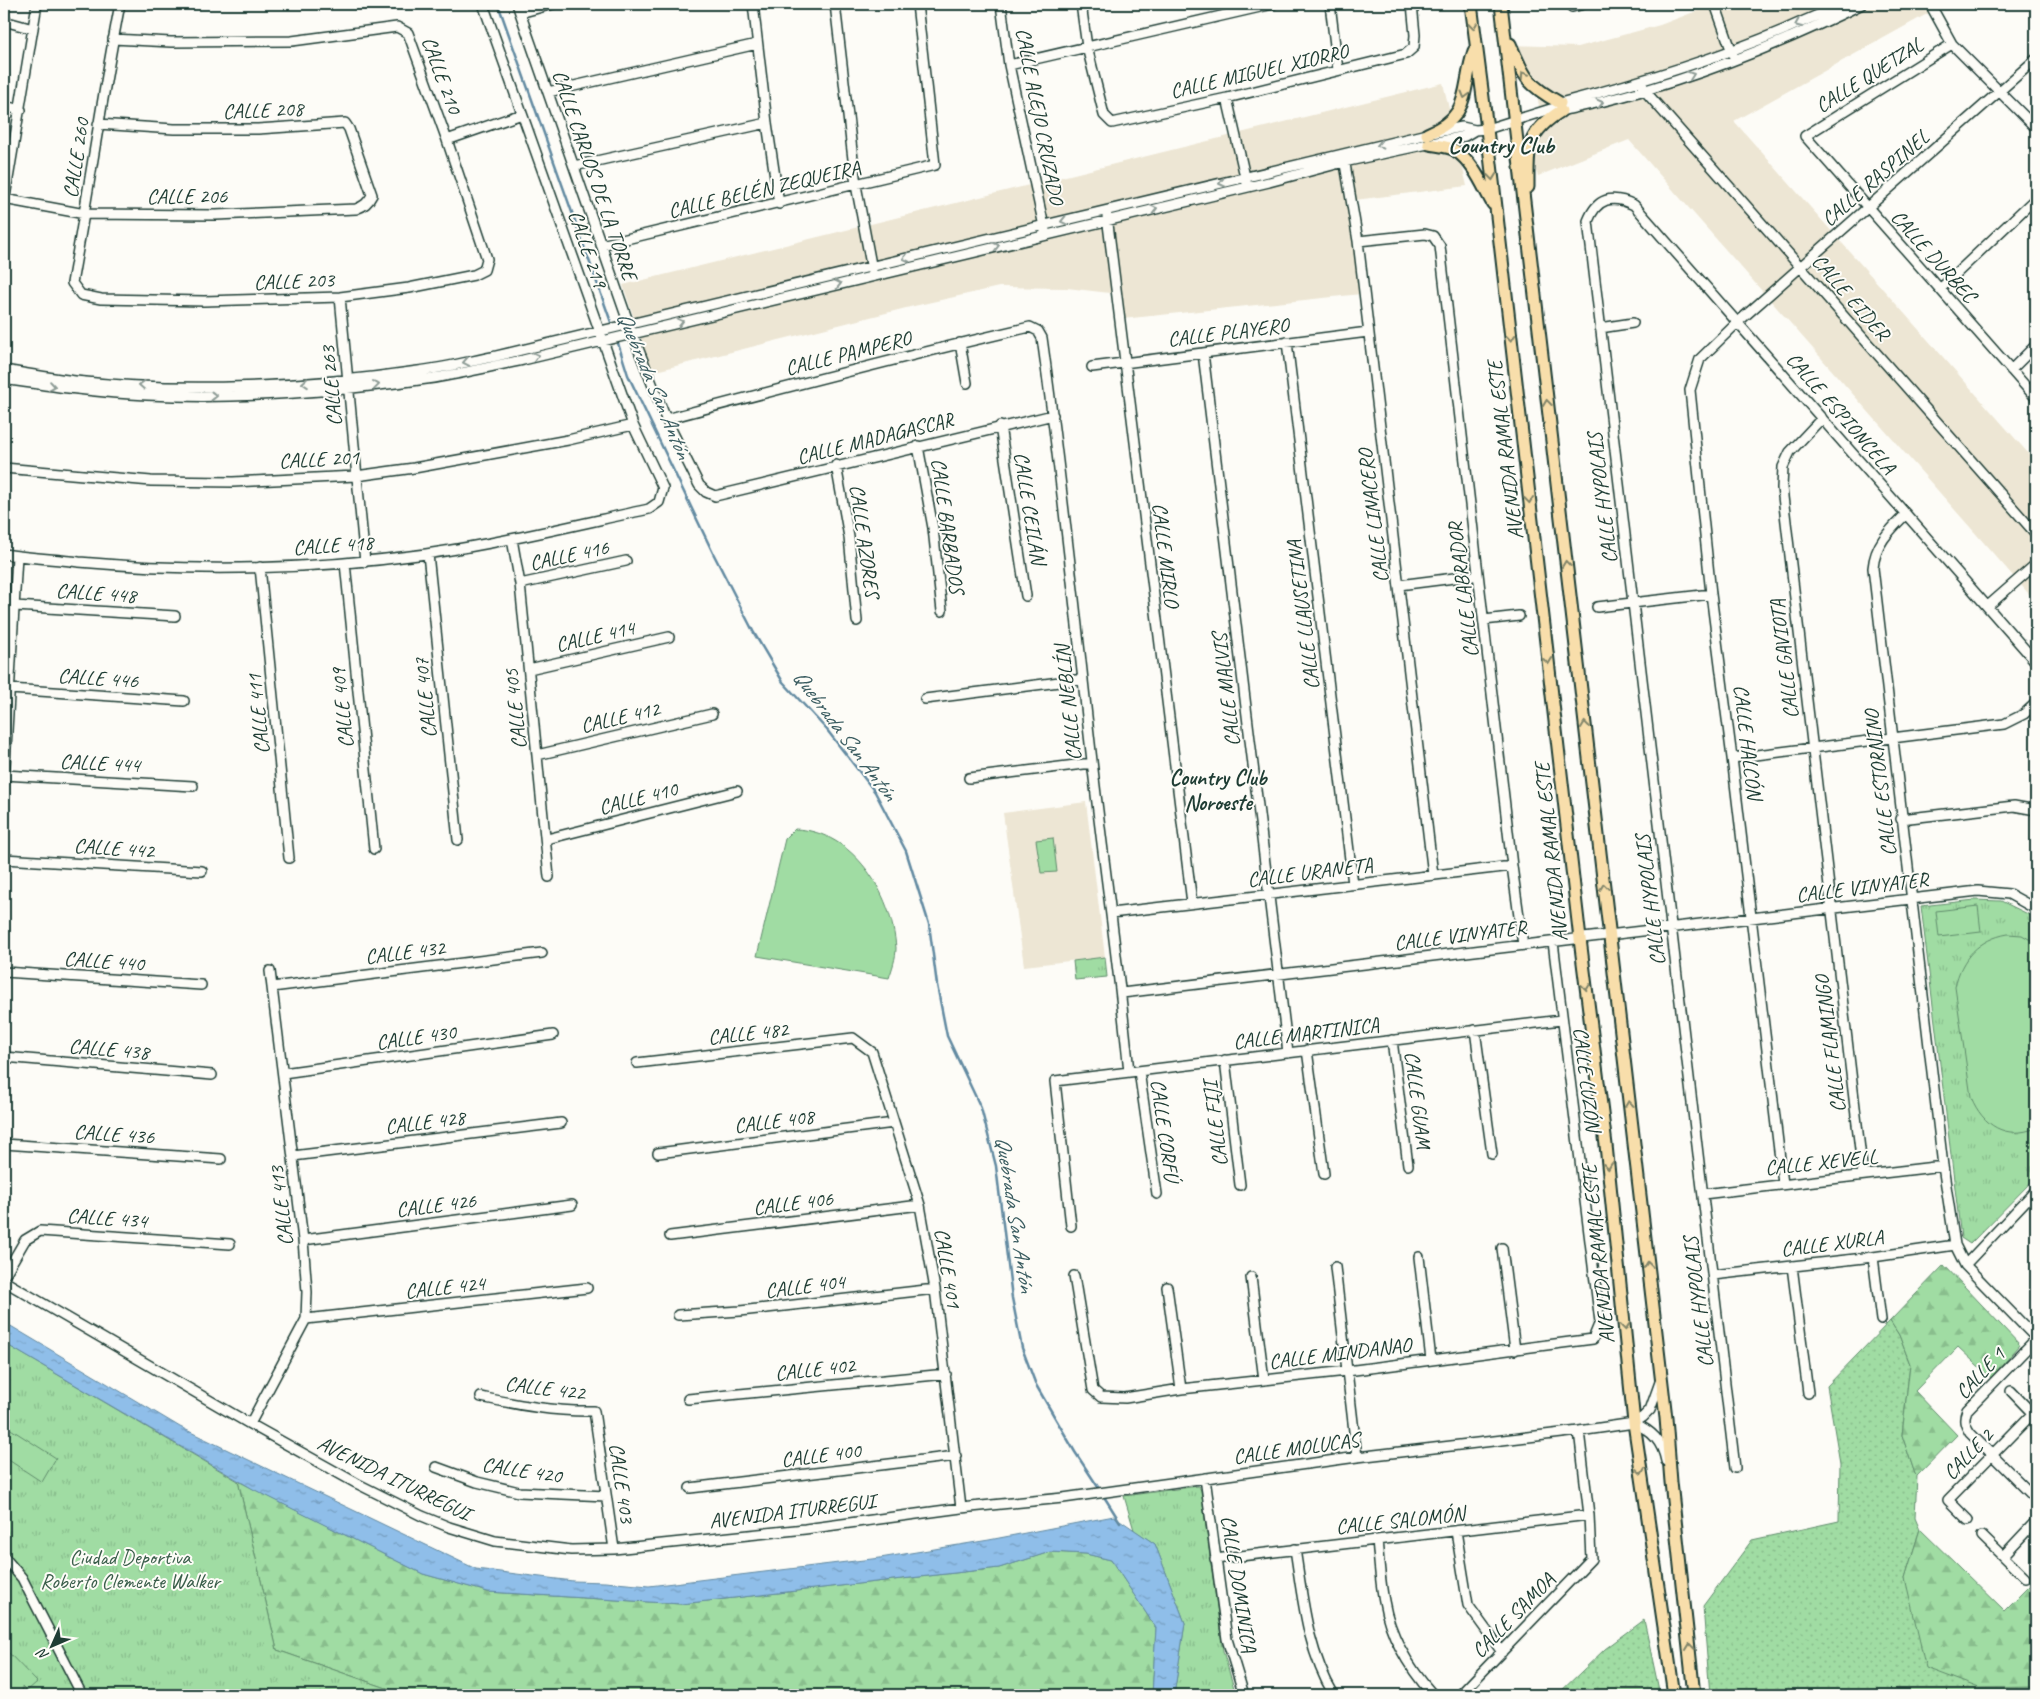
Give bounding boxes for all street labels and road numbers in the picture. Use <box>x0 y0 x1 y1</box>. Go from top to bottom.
street label: CALLE ALEJO CRUZADO <box>1010 26 1070 209</box>
street label: CALLE QUETZAL <box>1810 31 1928 118</box>
street label: CALLE 210 <box>416 33 468 119</box>
street label: CALLE MIGUEL XIORRO <box>1168 37 1353 104</box>
street label: CALLE CARLOS DE LA TORRE <box>547 66 644 286</box>
street label: CALLE 208 <box>222 96 306 124</box>
street label: CALLE 260 <box>57 115 95 200</box>
street label: CALLE RASPINEL <box>1816 124 1934 232</box>
street label: CALLE BELÉN ZEQUEIRA <box>665 154 863 224</box>
street label: CALLE 206 <box>147 183 228 209</box>
street label: CALLE DURBEC <box>1885 204 1984 309</box>
street label: CALLE 219 <box>563 207 614 293</box>
street label: CALLE EIDER <box>1806 248 1897 347</box>
street label: CALLE 203 <box>253 267 336 295</box>
street label: CALLE PLAYERO <box>1166 311 1293 352</box>
street label: CALLE PAMPERO <box>782 324 916 381</box>
street label: CALLE 263 <box>314 343 347 427</box>
street label: CALLE ESPIONCELA <box>1781 347 1902 481</box>
street label: AVENIDA RAMAL ESTE <box>1481 357 1529 541</box>
street label: CALLE MADAGASCAR <box>794 406 958 470</box>
street label: CALLE HYPOLAIS <box>1581 428 1623 565</box>
street label: CALLE 201 <box>278 444 361 474</box>
street label: CALLE LINACERO <box>1352 445 1394 584</box>
street label: CALLE CEILÁN <box>1008 450 1052 569</box>
street label: CALLE BARBADOS <box>926 456 971 598</box>
street label: CALLE AZORES <box>844 483 886 602</box>
street label: CALLE MIRLO <box>1147 501 1186 611</box>
street label: CALLE LABRADOR <box>1442 519 1484 659</box>
street label: CALLE 418 <box>292 529 377 561</box>
street label: CALLE 416 <box>527 534 612 576</box>
street label: CALLE LLAUSETINA <box>1281 537 1325 691</box>
street label: CALLE 448 <box>55 577 140 609</box>
street label: CALLE GAVIOTA <box>1764 597 1804 720</box>
street label: CALLE 414 <box>553 614 640 658</box>
street label: CALLE MALVIS <box>1206 628 1246 748</box>
street label: CALLE NEBLÍN <box>1049 641 1087 762</box>
street label: CALLE 407 <box>408 655 442 739</box>
street label: CALLE 446 <box>57 662 140 694</box>
street label: CALLE 409 <box>325 665 359 749</box>
street label: CALLE 405 <box>498 666 532 750</box>
street label: CALLE 411 <box>241 671 275 755</box>
street label: CALLE HALCÓN <box>1728 683 1768 804</box>
street label: CALLE 412 <box>578 695 664 739</box>
street label: CALLE ESTORNINO <box>1858 706 1902 858</box>
street label: CALLE 444 <box>59 748 143 778</box>
street label: AVENIDA RAMAL ESTE <box>1528 759 1573 943</box>
street label: CALLE 410 <box>596 775 682 820</box>
street label: CALLE HYPOLAIS <box>1629 830 1671 967</box>
street label: CALLE 442 <box>73 832 157 864</box>
street label: CALLE URANETA <box>1246 851 1375 893</box>
street label: CALLE VINYATER <box>1795 866 1932 908</box>
street label: CALLE VINYATER <box>1393 914 1530 956</box>
street label: CALLE 432 <box>364 934 448 970</box>
street label: CALLE 440 <box>63 945 147 977</box>
street label: CALLE FLAMINGO <box>1808 971 1851 1114</box>
street label: CALLE MARTINICA <box>1231 1011 1381 1055</box>
street label: CALLE 482 <box>707 1016 791 1050</box>
street label: CALLE 430 <box>374 1018 459 1055</box>
street label: CALLE LUZÓN <box>1568 1026 1607 1136</box>
street label: CALLE 438 <box>68 1033 153 1066</box>
street label: CALLE GUAM <box>1399 1050 1437 1152</box>
street label: CALLE FIJI <box>1196 1075 1233 1168</box>
street label: CALLE CORFÚ <box>1145 1077 1186 1186</box>
street label: CALLE 408 <box>733 1103 818 1139</box>
street label: CALLE 428 <box>384 1104 469 1140</box>
street label: CALLE 436 <box>73 1118 156 1150</box>
street label: CALLE XEVELL <box>1764 1143 1879 1181</box>
street label: AVENIDA RAMAL ESTE <box>1575 1161 1620 1345</box>
street label: CALLE 413 <box>263 1163 299 1247</box>
street label: CALLE 406 <box>752 1185 835 1221</box>
street label: CALLE 426 <box>395 1187 478 1223</box>
street label: CALLE 434 <box>66 1202 151 1234</box>
street label: CALLE XURLA <box>1779 1224 1886 1262</box>
street label: CALLE 401 <box>929 1226 967 1311</box>
street label: CALLE HYPOLAIS <box>1677 1232 1719 1369</box>
street label: CALLE 404 <box>764 1268 849 1304</box>
street label: CALLE 424 <box>404 1270 489 1304</box>
street label: CALLE MINDANAO <box>1267 1331 1415 1375</box>
street label: CALLE 1 <box>1950 1341 2012 1404</box>
street label: CALLE 402 <box>774 1352 858 1386</box>
street label: CALLE 422 <box>504 1370 588 1406</box>
street label: CALLE 2 <box>1937 1422 2000 1485</box>
street label: CALLE MOLUCAS <box>1231 1426 1364 1470</box>
street label: AVENIDA ITURREGUI <box>313 1430 479 1528</box>
street label: CALLE 400 <box>780 1437 864 1473</box>
street label: CALLE 403 <box>604 1441 641 1526</box>
street label: CALLE 420 <box>480 1451 565 1489</box>
street label: AVENIDA ITURREGUI <box>708 1487 881 1534</box>
street label: CALLE SALOMÓN <box>1334 1500 1469 1540</box>
street label: CALLE DOMINICA <box>1215 1514 1263 1655</box>
street label: CALLE SAMOA <box>1466 1567 1560 1663</box>

